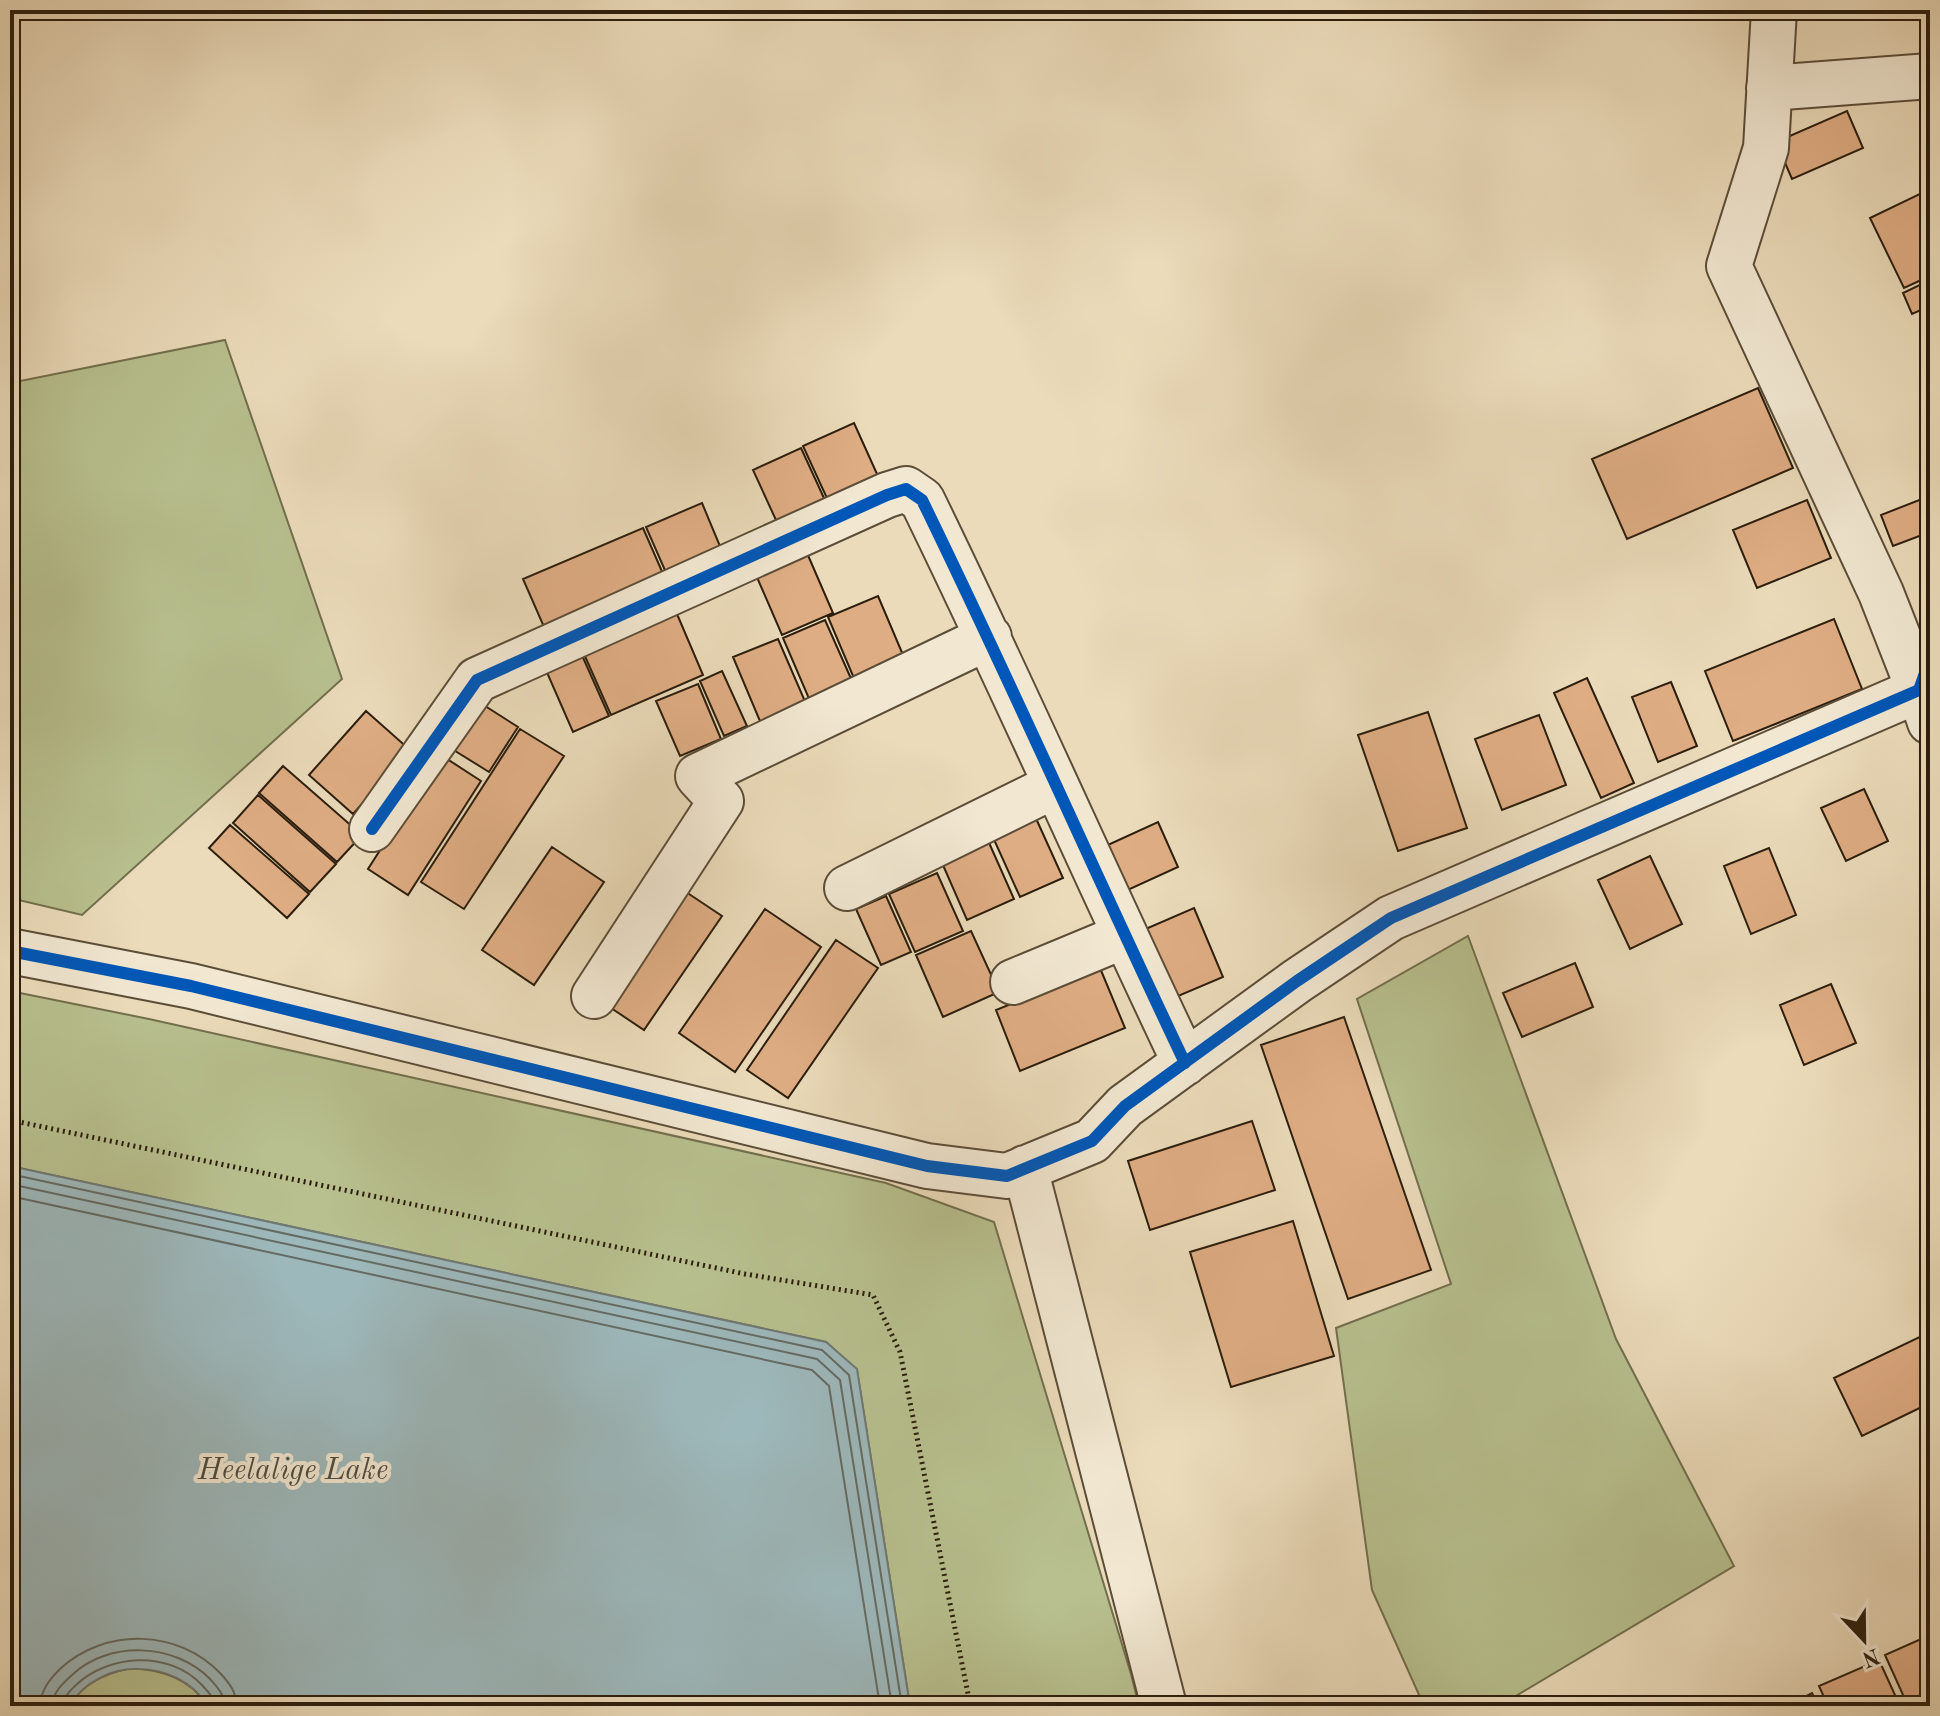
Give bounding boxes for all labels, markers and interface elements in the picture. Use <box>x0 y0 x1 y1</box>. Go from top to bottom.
water label: Heelalige Lake <box>197 1456 388 1486</box>
north arrow <box>1824 1600 1904 1680</box>
text: N <box>1859 1643 1883 1670</box>

